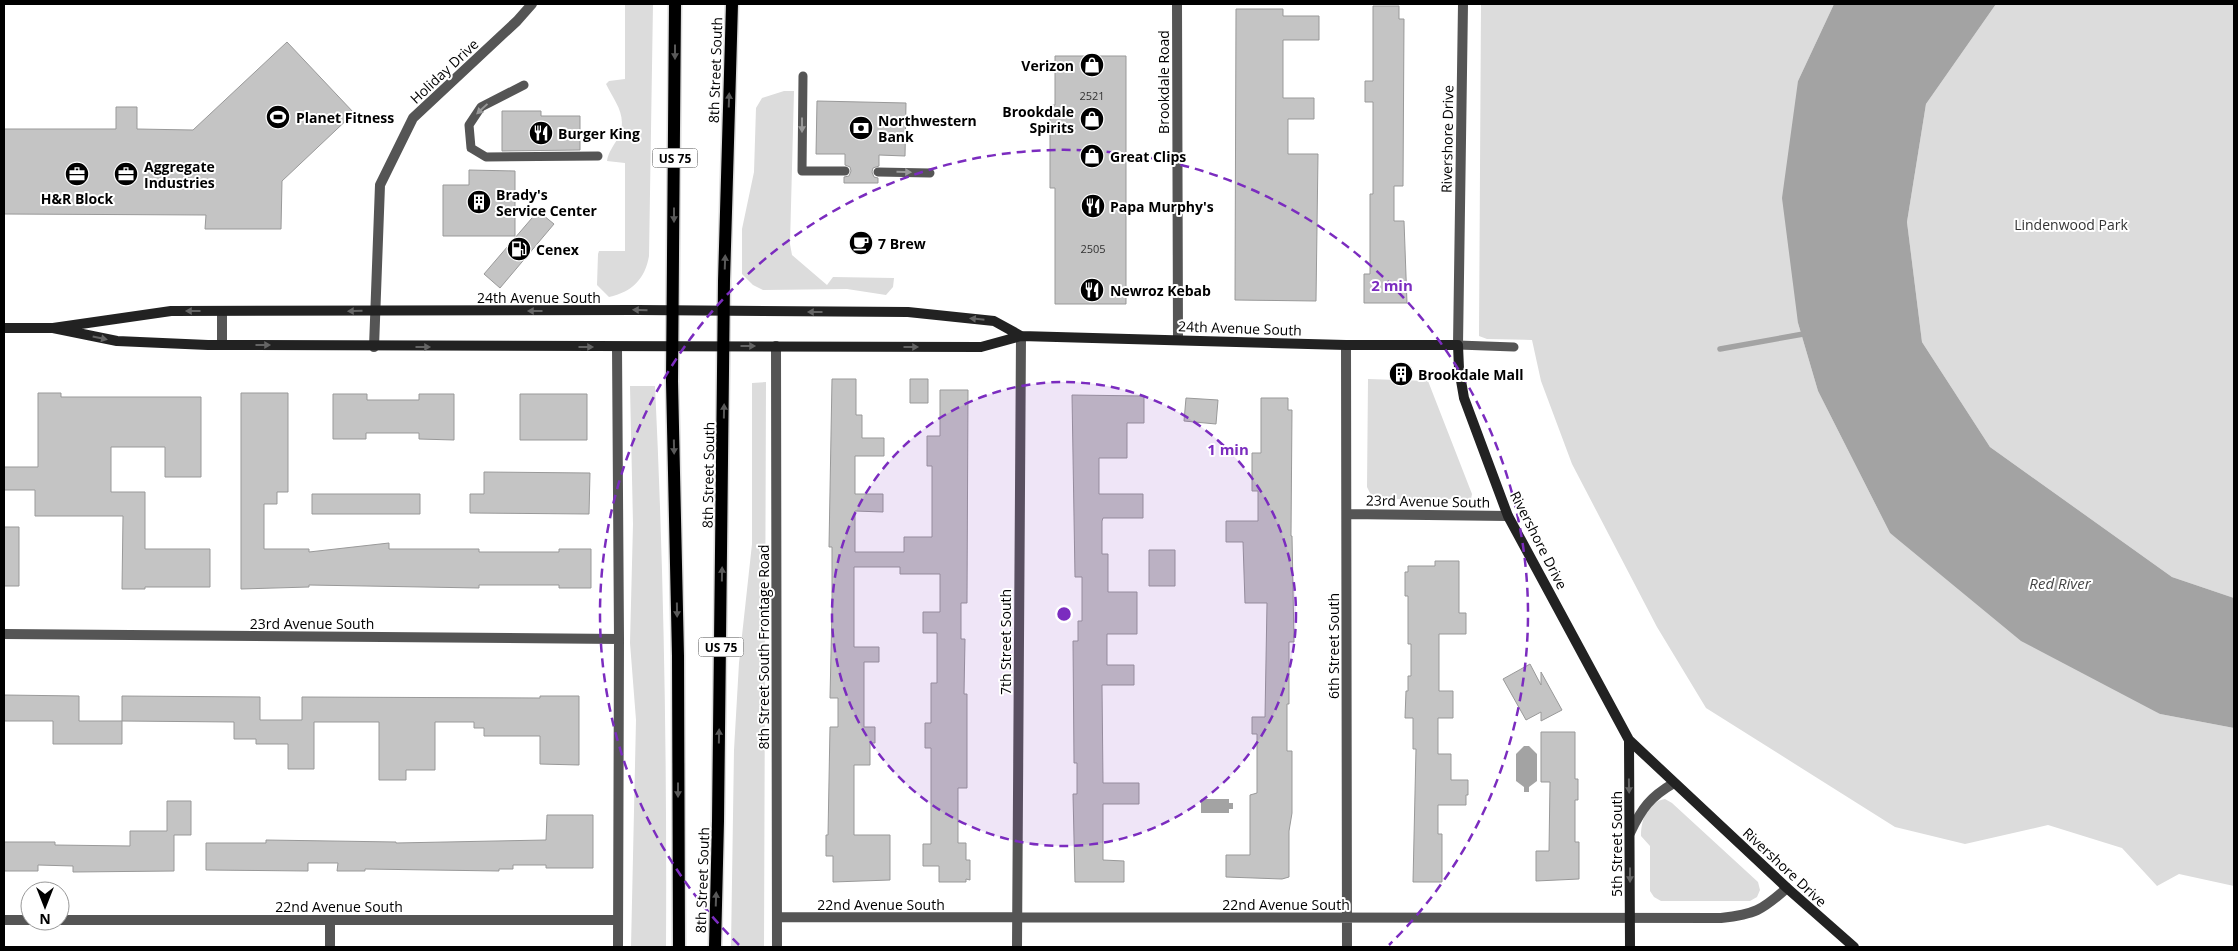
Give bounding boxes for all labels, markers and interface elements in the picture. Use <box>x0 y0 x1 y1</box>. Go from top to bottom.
street label: 8th Street South <box>704 17 726 123</box>
street label: Brookdale Road <box>1154 30 1173 134</box>
street label: Holiday Drive <box>406 34 482 108</box>
one-way arrow <box>671 45 679 61</box>
shop icon: Verizon <box>1079 52 1105 78</box>
place label: Verizon <box>1021 56 1074 75</box>
street label: Rivershore Drive <box>1437 85 1457 193</box>
house number: 2521 <box>1079 88 1105 103</box>
one-way arrow <box>725 92 733 108</box>
place label: Brookdale Spirits <box>1002 102 1074 137</box>
one-way arrow <box>476 103 488 115</box>
sports icon: Planet Fitness <box>265 104 291 130</box>
shop icon: Brookdale Spirits <box>1079 106 1105 132</box>
place label: Planet Fitness <box>296 108 394 127</box>
place label: Northwestern Bank <box>878 111 977 146</box>
bank icon: Northwestern Bank <box>848 115 874 141</box>
one-way arrow <box>798 117 806 133</box>
restaurant icon: Burger King <box>528 120 554 146</box>
place label: Burger King <box>558 124 640 143</box>
shop icon: Great Clips <box>1079 143 1105 169</box>
place label: Great Clips <box>1110 147 1186 166</box>
road number: US 75 <box>652 148 698 168</box>
place label: Aggregate Industries <box>144 157 215 192</box>
office icon: H&R Block <box>64 161 90 187</box>
office icon: Aggregate Industries <box>113 161 139 187</box>
one-way arrow <box>897 168 913 176</box>
place label: Brady's Service Center <box>496 185 597 220</box>
place label: H&R Block <box>41 189 113 208</box>
building icon: Brady's Service Center <box>466 189 492 215</box>
restaurant icon: Papa Murphy's <box>1080 193 1106 219</box>
place label: Papa Murphy's <box>1110 197 1214 216</box>
one-way arrow <box>670 207 678 223</box>
park label: Lindenwood Park <box>2014 215 2128 234</box>
cafe icon: 7 Brew <box>848 230 874 256</box>
place label: 7 Brew <box>878 234 926 253</box>
fuel station icon: Cenex <box>506 236 532 262</box>
place label: Cenex <box>536 240 580 259</box>
house number: 2505 <box>1080 241 1106 256</box>
one-way arrow <box>721 254 729 270</box>
text: 2 min <box>1371 275 1413 295</box>
restaurant icon: Newroz Kebab <box>1079 277 1105 303</box>
place label: Newroz Kebab <box>1110 281 1211 300</box>
street label: 24th Avenue South <box>477 288 601 307</box>
one-way arrow <box>632 306 648 314</box>
one-way arrow <box>184 307 200 315</box>
one-way arrow <box>347 307 363 315</box>
one-way arrow <box>527 307 543 315</box>
one-way arrow <box>806 308 822 316</box>
one-way arrow <box>968 315 984 323</box>
street label: 24th Avenue South <box>1178 316 1302 340</box>
one-way arrow <box>93 334 109 342</box>
one-way arrow <box>255 341 271 349</box>
one-way arrow <box>740 342 756 350</box>
one-way arrow <box>415 343 431 351</box>
one-way arrow <box>578 343 594 351</box>
one-way arrow <box>903 343 919 351</box>
building icon: Brookdale Mall <box>1388 361 1414 387</box>
place label: Brookdale Mall <box>1418 365 1523 384</box>
one-way arrow <box>720 403 728 419</box>
street label: 8th Street South <box>698 422 718 528</box>
one-way arrow <box>670 439 678 455</box>
text: 1 min <box>1207 439 1249 459</box>
street label: Rivershore Drive <box>1506 488 1572 593</box>
street label: 23rd Avenue South <box>1366 490 1490 512</box>
street label: 8th Street South Frontage Road <box>754 544 773 750</box>
one-way arrow <box>718 565 726 581</box>
water label: Red River <box>2029 573 2092 593</box>
street label: 7th Street South <box>996 589 1015 695</box>
street label: 6th Street South <box>1324 593 1343 699</box>
one-way arrow <box>673 602 681 618</box>
centre of rings <box>1055 605 1073 623</box>
street label: 23rd Avenue South <box>250 614 374 633</box>
road number: US 75 <box>698 638 744 656</box>
one-way arrow <box>716 728 724 744</box>
one-way arrow <box>1625 779 1633 795</box>
one-way arrow <box>674 782 682 798</box>
street label: 5th Street South <box>1607 791 1626 897</box>
street label: Rivershore Drive <box>1739 823 1831 911</box>
street label: 8th Street South <box>691 827 713 933</box>
one-way arrow <box>1626 868 1634 884</box>
north arrow <box>20 881 70 931</box>
one-way arrow <box>713 890 721 906</box>
street label: 22nd Avenue South <box>817 895 945 914</box>
street label: 22nd Avenue South <box>1222 895 1350 914</box>
street label: 22nd Avenue South <box>275 897 403 916</box>
text: N <box>39 910 51 929</box>

